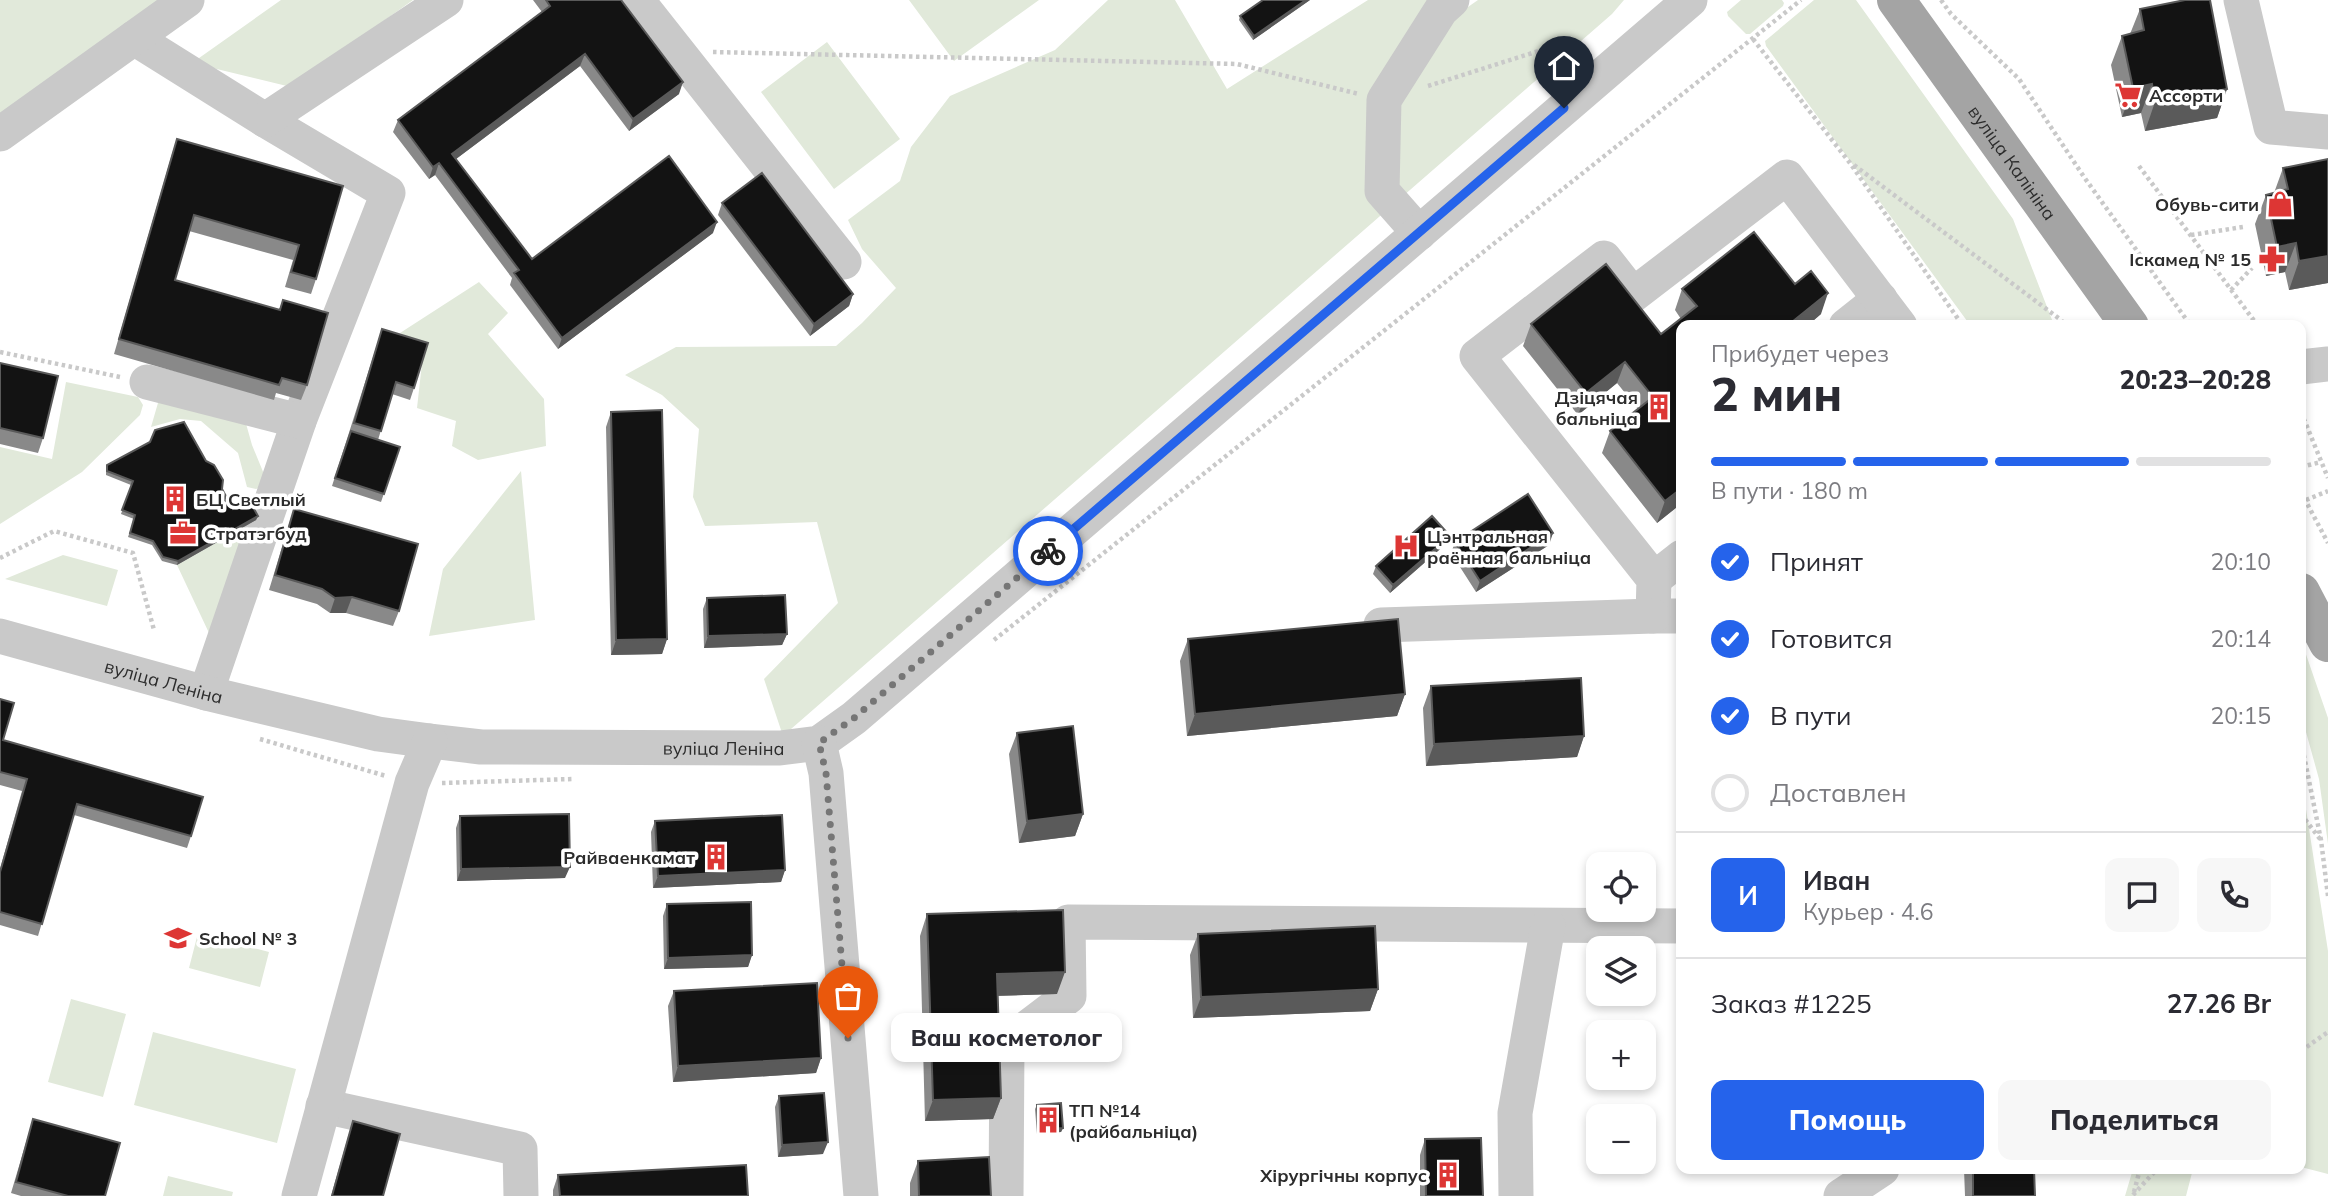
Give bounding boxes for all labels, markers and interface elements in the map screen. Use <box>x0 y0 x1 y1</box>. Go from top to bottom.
pin <box>1534 36 1594 108</box>
icon: home <box>1545 47 1583 85</box>
supermarket icon: Ассорти <box>2113 80 2143 110</box>
place label: Ассорти <box>2149 84 2223 107</box>
street label: вуліца Калініна <box>1964 101 2062 224</box>
shop icon: Обувь-сити <box>2265 189 2295 219</box>
place label: Обувь-сити <box>2155 193 2259 216</box>
pharmacy icon: Іскамед № 15 <box>2257 244 2287 274</box>
place label: Іскамед № 15 <box>2129 248 2251 271</box>
text: Прибудет через <box>1711 339 1889 368</box>
text: 20:23–20:28 <box>2120 363 2271 396</box>
text: 2 мин <box>1711 365 1842 423</box>
place label: Дзіцячая бальніца <box>1555 386 1638 430</box>
building icon: Дзіцячая бальніца <box>1644 392 1674 422</box>
text: В пути · 180 m <box>1711 476 1868 505</box>
building icon: БЦ Светлый <box>160 484 190 514</box>
place label: БЦ Светлый <box>196 488 306 511</box>
courier <box>1013 516 1083 586</box>
office icon: Стратэгбуд <box>168 518 198 548</box>
place label: Стратэгбуд <box>204 522 307 545</box>
place label: Цэнтральная раённая бальніца <box>1427 525 1591 569</box>
hospital icon: Цэнтральная раённая бальніца <box>1391 531 1421 561</box>
icon: bike <box>1029 532 1067 570</box>
icon: check <box>1711 543 1749 581</box>
text: Принят <box>1770 545 1863 578</box>
text: 20:10 <box>2211 547 2271 576</box>
icon: check <box>1711 620 1749 658</box>
text: Готовится <box>1770 622 1893 655</box>
text: 20:14 <box>2211 624 2271 653</box>
street label: вуліца Леніна <box>102 654 225 708</box>
icon: check <box>1711 697 1749 735</box>
text: В пути <box>1770 699 1851 732</box>
text: 20:15 <box>2211 701 2271 730</box>
street label: вуліца Леніна <box>663 736 784 760</box>
text: Доставлен <box>1770 776 1907 809</box>
building icon: Райваенкамат <box>701 842 731 872</box>
place label: Райваенкамат <box>563 846 695 869</box>
map controls <box>1586 852 1656 1174</box>
button: locate <box>1586 852 1656 922</box>
button: chat <box>2105 858 2179 932</box>
button: phone <box>2197 858 2271 932</box>
text: Иван <box>1803 864 1870 897</box>
text: И <box>1738 879 1758 912</box>
text: Курьер · 4.6 <box>1803 897 1934 926</box>
school or university icon: School № 3 <box>163 923 193 953</box>
place label: School № 3 <box>199 927 297 950</box>
button: layers <box>1586 936 1656 1006</box>
pin <box>818 966 878 1038</box>
icon: bag <box>829 977 867 1015</box>
text: Заказ #1225 <box>1711 987 1872 1020</box>
text: 27.26 Br <box>2167 987 2271 1020</box>
callout: Ваш косметолог <box>890 1014 1121 1062</box>
button: + <box>1586 1020 1656 1090</box>
text: Ваш косметолог <box>911 1023 1102 1052</box>
button: Помощь <box>1711 1080 1984 1160</box>
button: Поделиться <box>1998 1080 2271 1160</box>
place label: ТП №14 (райбальніца) <box>1069 1099 1198 1143</box>
button: − <box>1586 1104 1656 1174</box>
building icon: ТП №14 (райбальніца) <box>1033 1105 1063 1135</box>
building icon: Хірургічны корпус <box>1433 1160 1463 1190</box>
place label: Хірургічны корпус <box>1259 1164 1427 1187</box>

